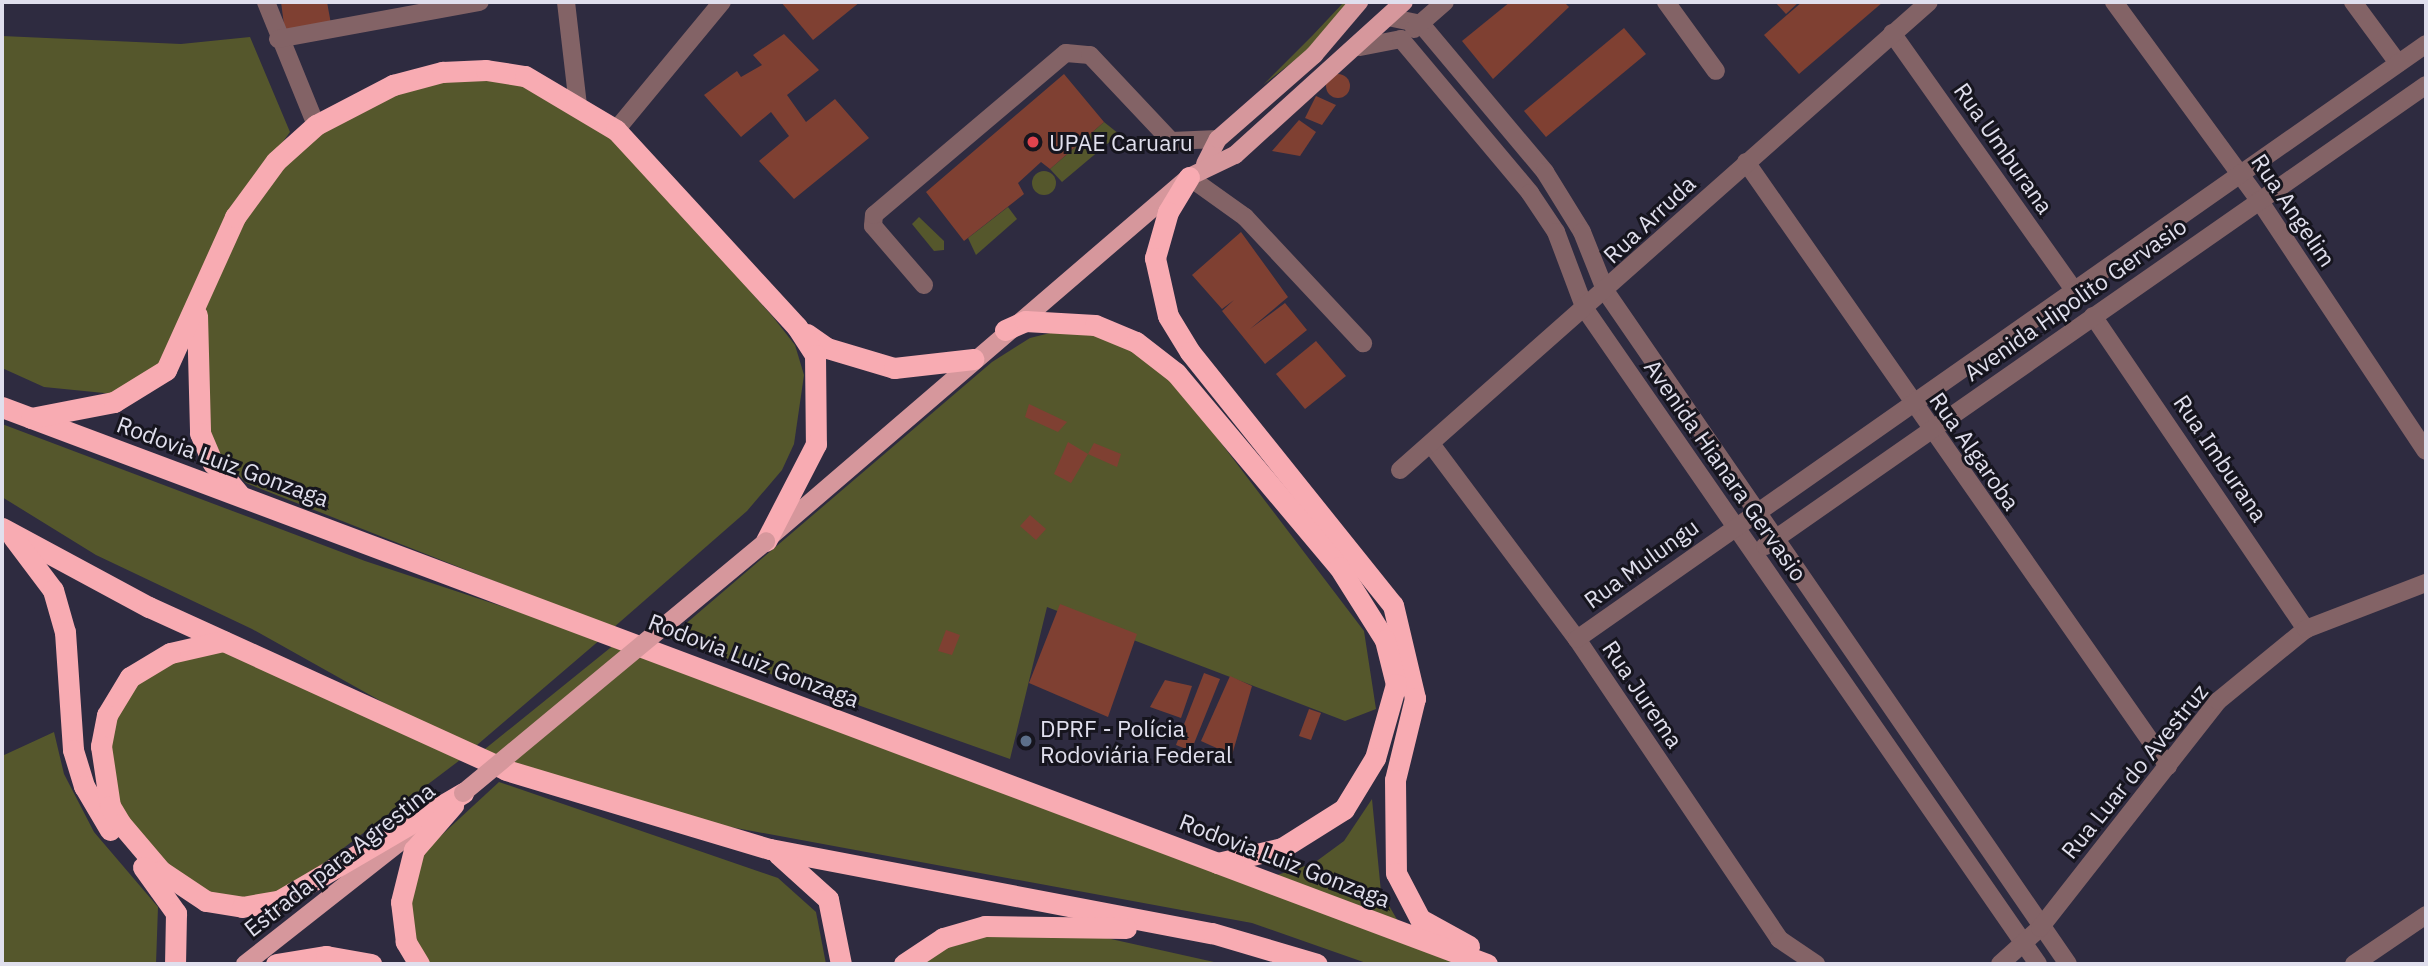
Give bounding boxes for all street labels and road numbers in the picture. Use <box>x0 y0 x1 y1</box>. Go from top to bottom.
street label: Rua Umburana <box>1949 77 2059 219</box>
street label: Rua Angelim <box>2246 148 2342 272</box>
street label: Rua Arruda <box>1597 169 1701 269</box>
street label: Avenida Hipolito Gervasio <box>1959 212 2191 386</box>
street label: Avenida Hianara Gervasio <box>1639 354 1813 586</box>
street label: Rua Algaroba <box>1924 387 2026 515</box>
street label: Rua Imburana <box>2168 389 2274 527</box>
street label: Rodovia Luiz Gonzaga <box>113 410 333 512</box>
street label: Rua Mulungu <box>1578 512 1704 614</box>
street label: Rodovia Luiz Gonzaga <box>645 607 863 713</box>
street label: Rua Jurema <box>1597 635 1689 753</box>
street label: Rua Luar do Avestruz <box>2055 678 2213 864</box>
street label: Estrada para Agrestina <box>238 776 440 942</box>
street label: Rodovia Luiz Gonzaga <box>1176 807 1394 913</box>

